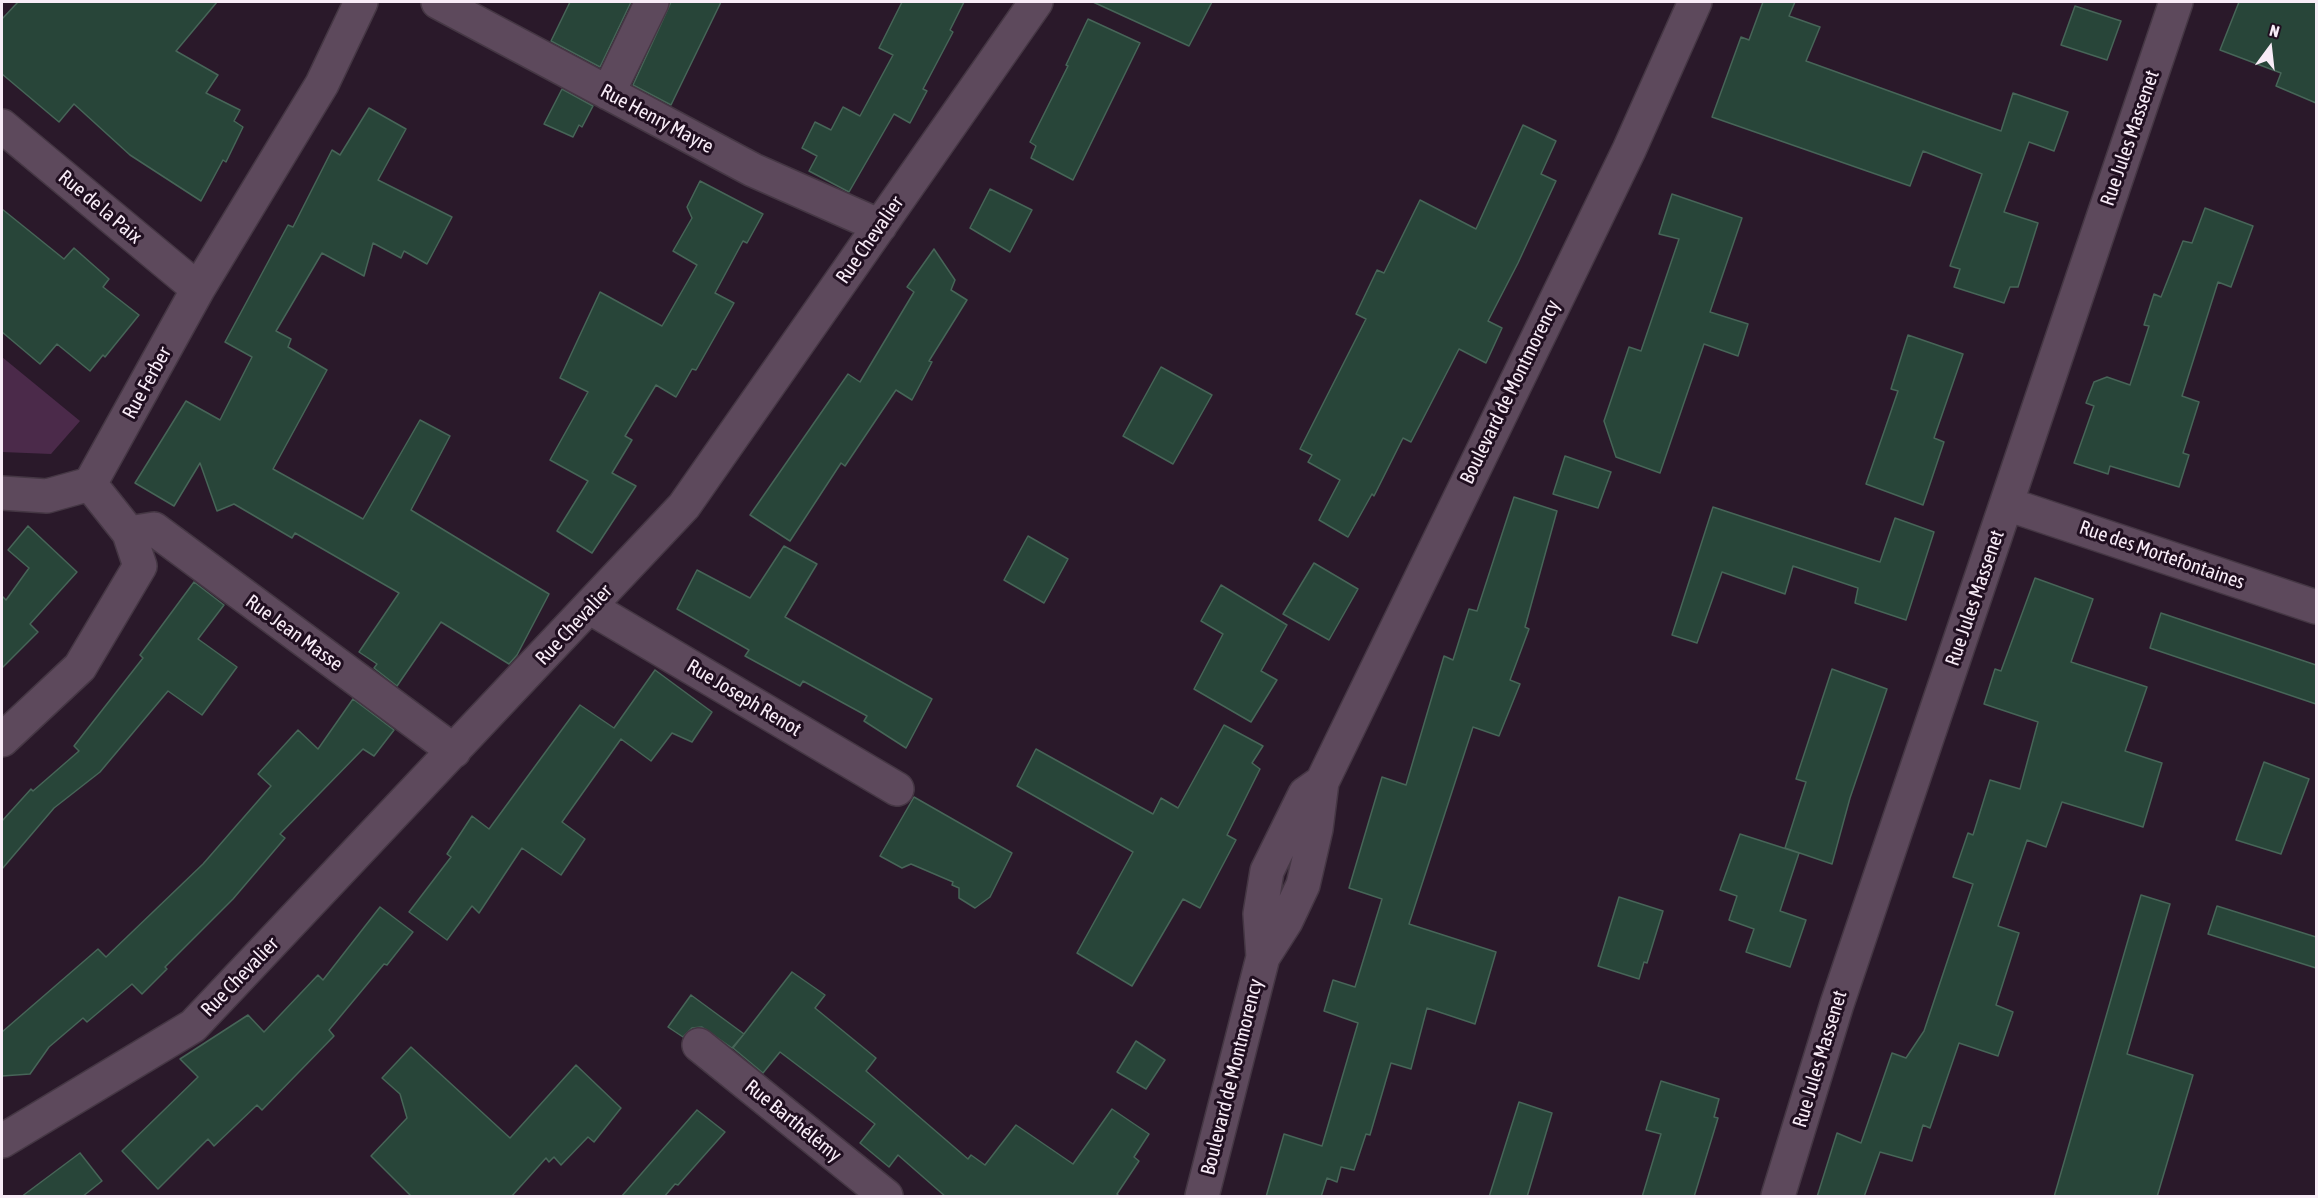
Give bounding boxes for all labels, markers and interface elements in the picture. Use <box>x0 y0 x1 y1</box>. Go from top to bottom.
north arrow <box>2240 18 2300 78</box>
text: N <box>2268 21 2282 41</box>
street label: Rue Jules Massenet <box>2096 67 2164 209</box>
street label: Rue Henry Mayre <box>596 79 718 159</box>
street label: Rue de la Paix <box>53 165 147 249</box>
street label: Rue Chevalier <box>831 192 909 288</box>
street label: Boulevard de Montmorency <box>1455 296 1565 488</box>
street label: Rue Ferber <box>117 343 177 423</box>
street label: Rue des Mortefontaines <box>2076 515 2248 595</box>
street label: Rue Jules Massenet <box>1941 527 2009 669</box>
street label: Rue Chevalier <box>531 580 617 670</box>
street label: Rue Jean Masse <box>241 590 347 676</box>
street label: Rue Joseph Renot <box>682 654 806 742</box>
street label: Rue Chevalier <box>196 932 284 1022</box>
street label: Boulevard de Montmorency <box>1196 976 1268 1178</box>
street label: Rue Jules Massenet <box>1788 988 1852 1130</box>
street label: Rue Barthélémy <box>740 1075 846 1167</box>

